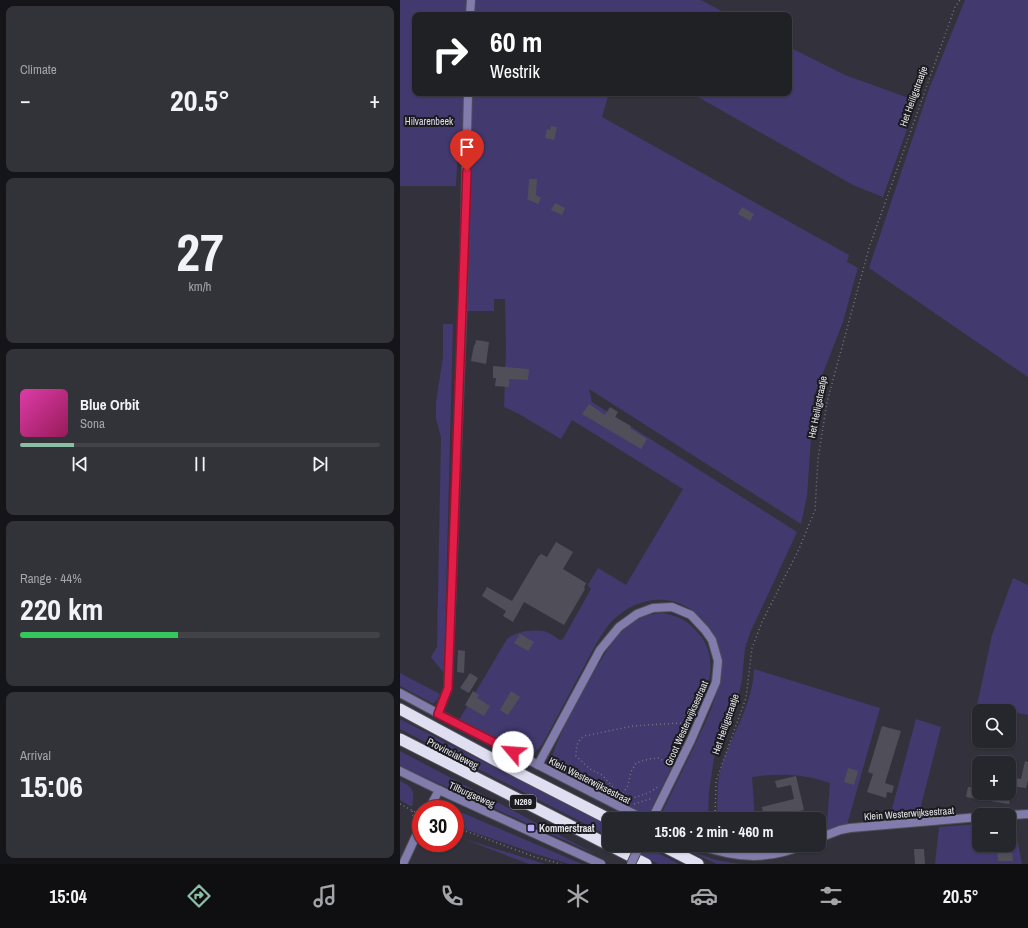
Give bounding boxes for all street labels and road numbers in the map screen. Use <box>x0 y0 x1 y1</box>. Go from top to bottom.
street label: Het Heiligstraatje <box>897 64 931 128</box>
street label: Het Heiligstraatje <box>805 374 830 439</box>
street label: Groot Westerwijksestraat <box>662 678 711 768</box>
street label: Het Heiligstraatje <box>709 692 742 756</box>
street label: Provincialeweg <box>425 735 481 772</box>
street label: Klein Westerwijksestraat <box>547 754 633 807</box>
street label: Tilburgseweg <box>447 779 497 811</box>
road number: N269 <box>510 795 536 809</box>
street label: Klein Westerwijksestraat <box>864 804 955 823</box>

